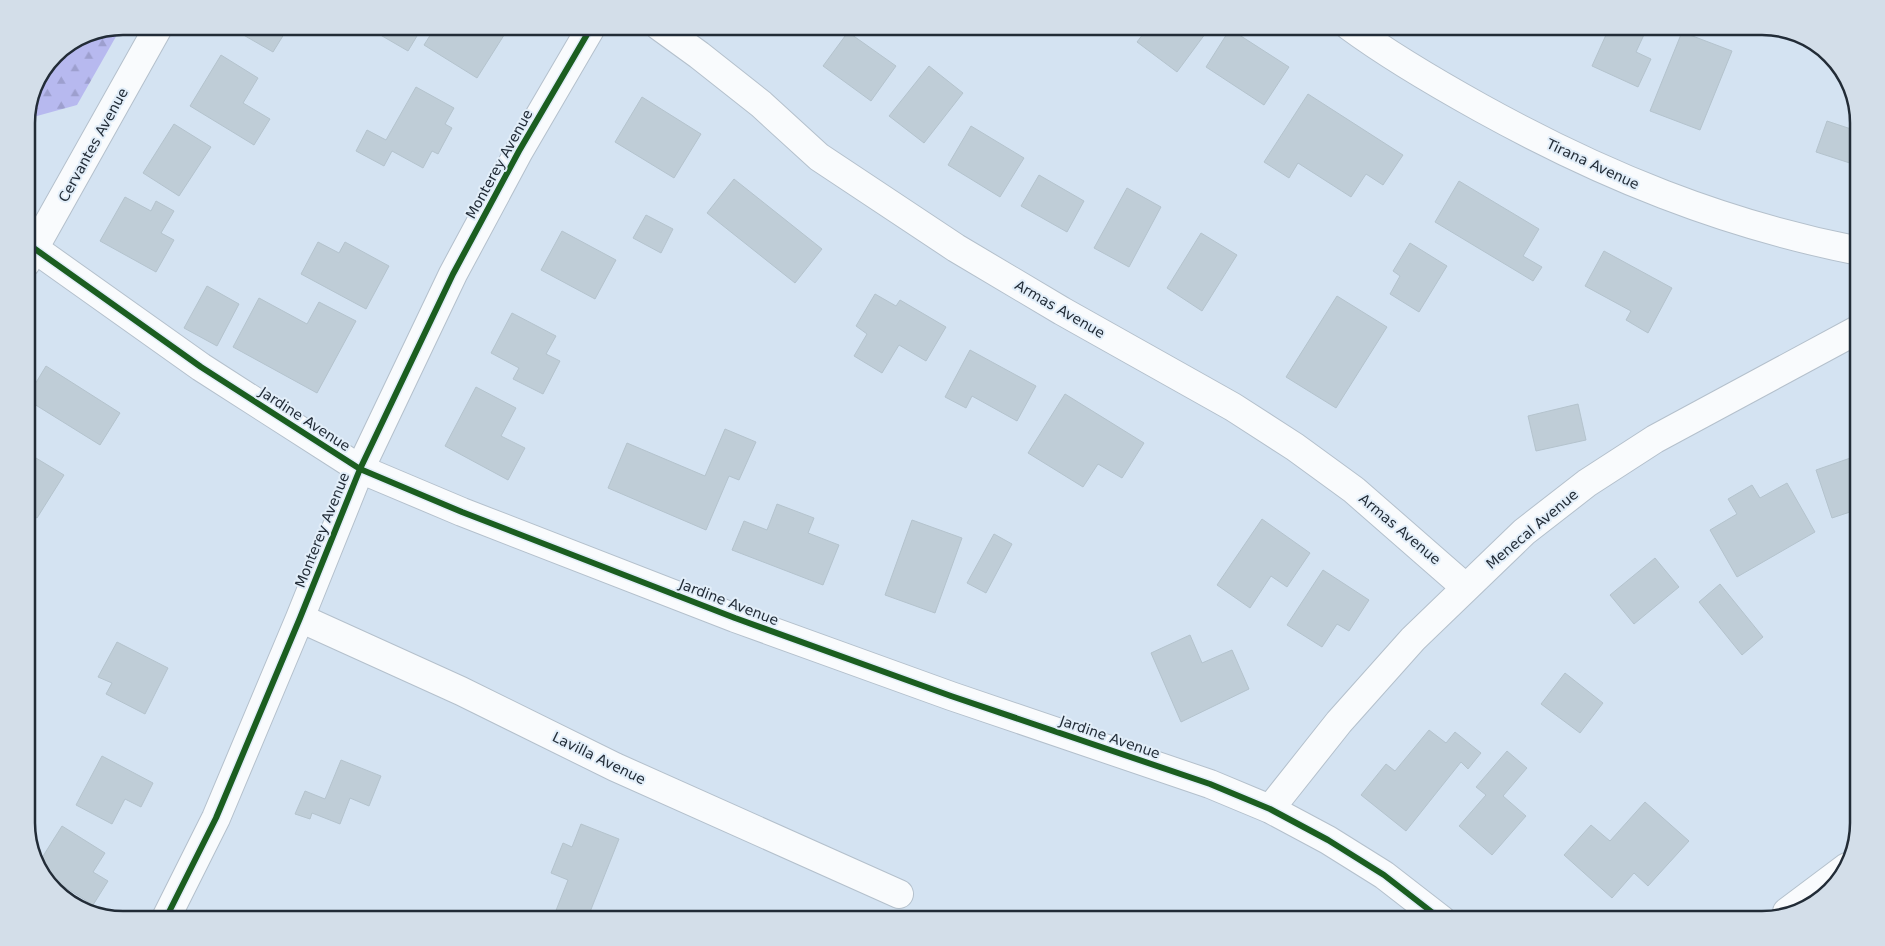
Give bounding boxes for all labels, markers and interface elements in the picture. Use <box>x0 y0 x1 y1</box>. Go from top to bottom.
street label: Cervantes Avenue <box>55 85 131 205</box>
street label: Monterey Avenue <box>462 107 536 221</box>
street label: Tirana Avenue <box>1543 135 1642 192</box>
street label: Armas Avenue <box>1012 277 1108 341</box>
street label: Jardine Avenue <box>256 383 353 454</box>
street label: Monterey Avenue <box>292 470 352 590</box>
street label: Menecal Avenue <box>1483 486 1581 572</box>
street label: Armas Avenue <box>1356 490 1444 568</box>
street label: Jardine Avenue <box>676 575 781 628</box>
street label: Jardine Avenue <box>1057 712 1162 762</box>
street label: Lavilla Avenue <box>550 729 648 787</box>

